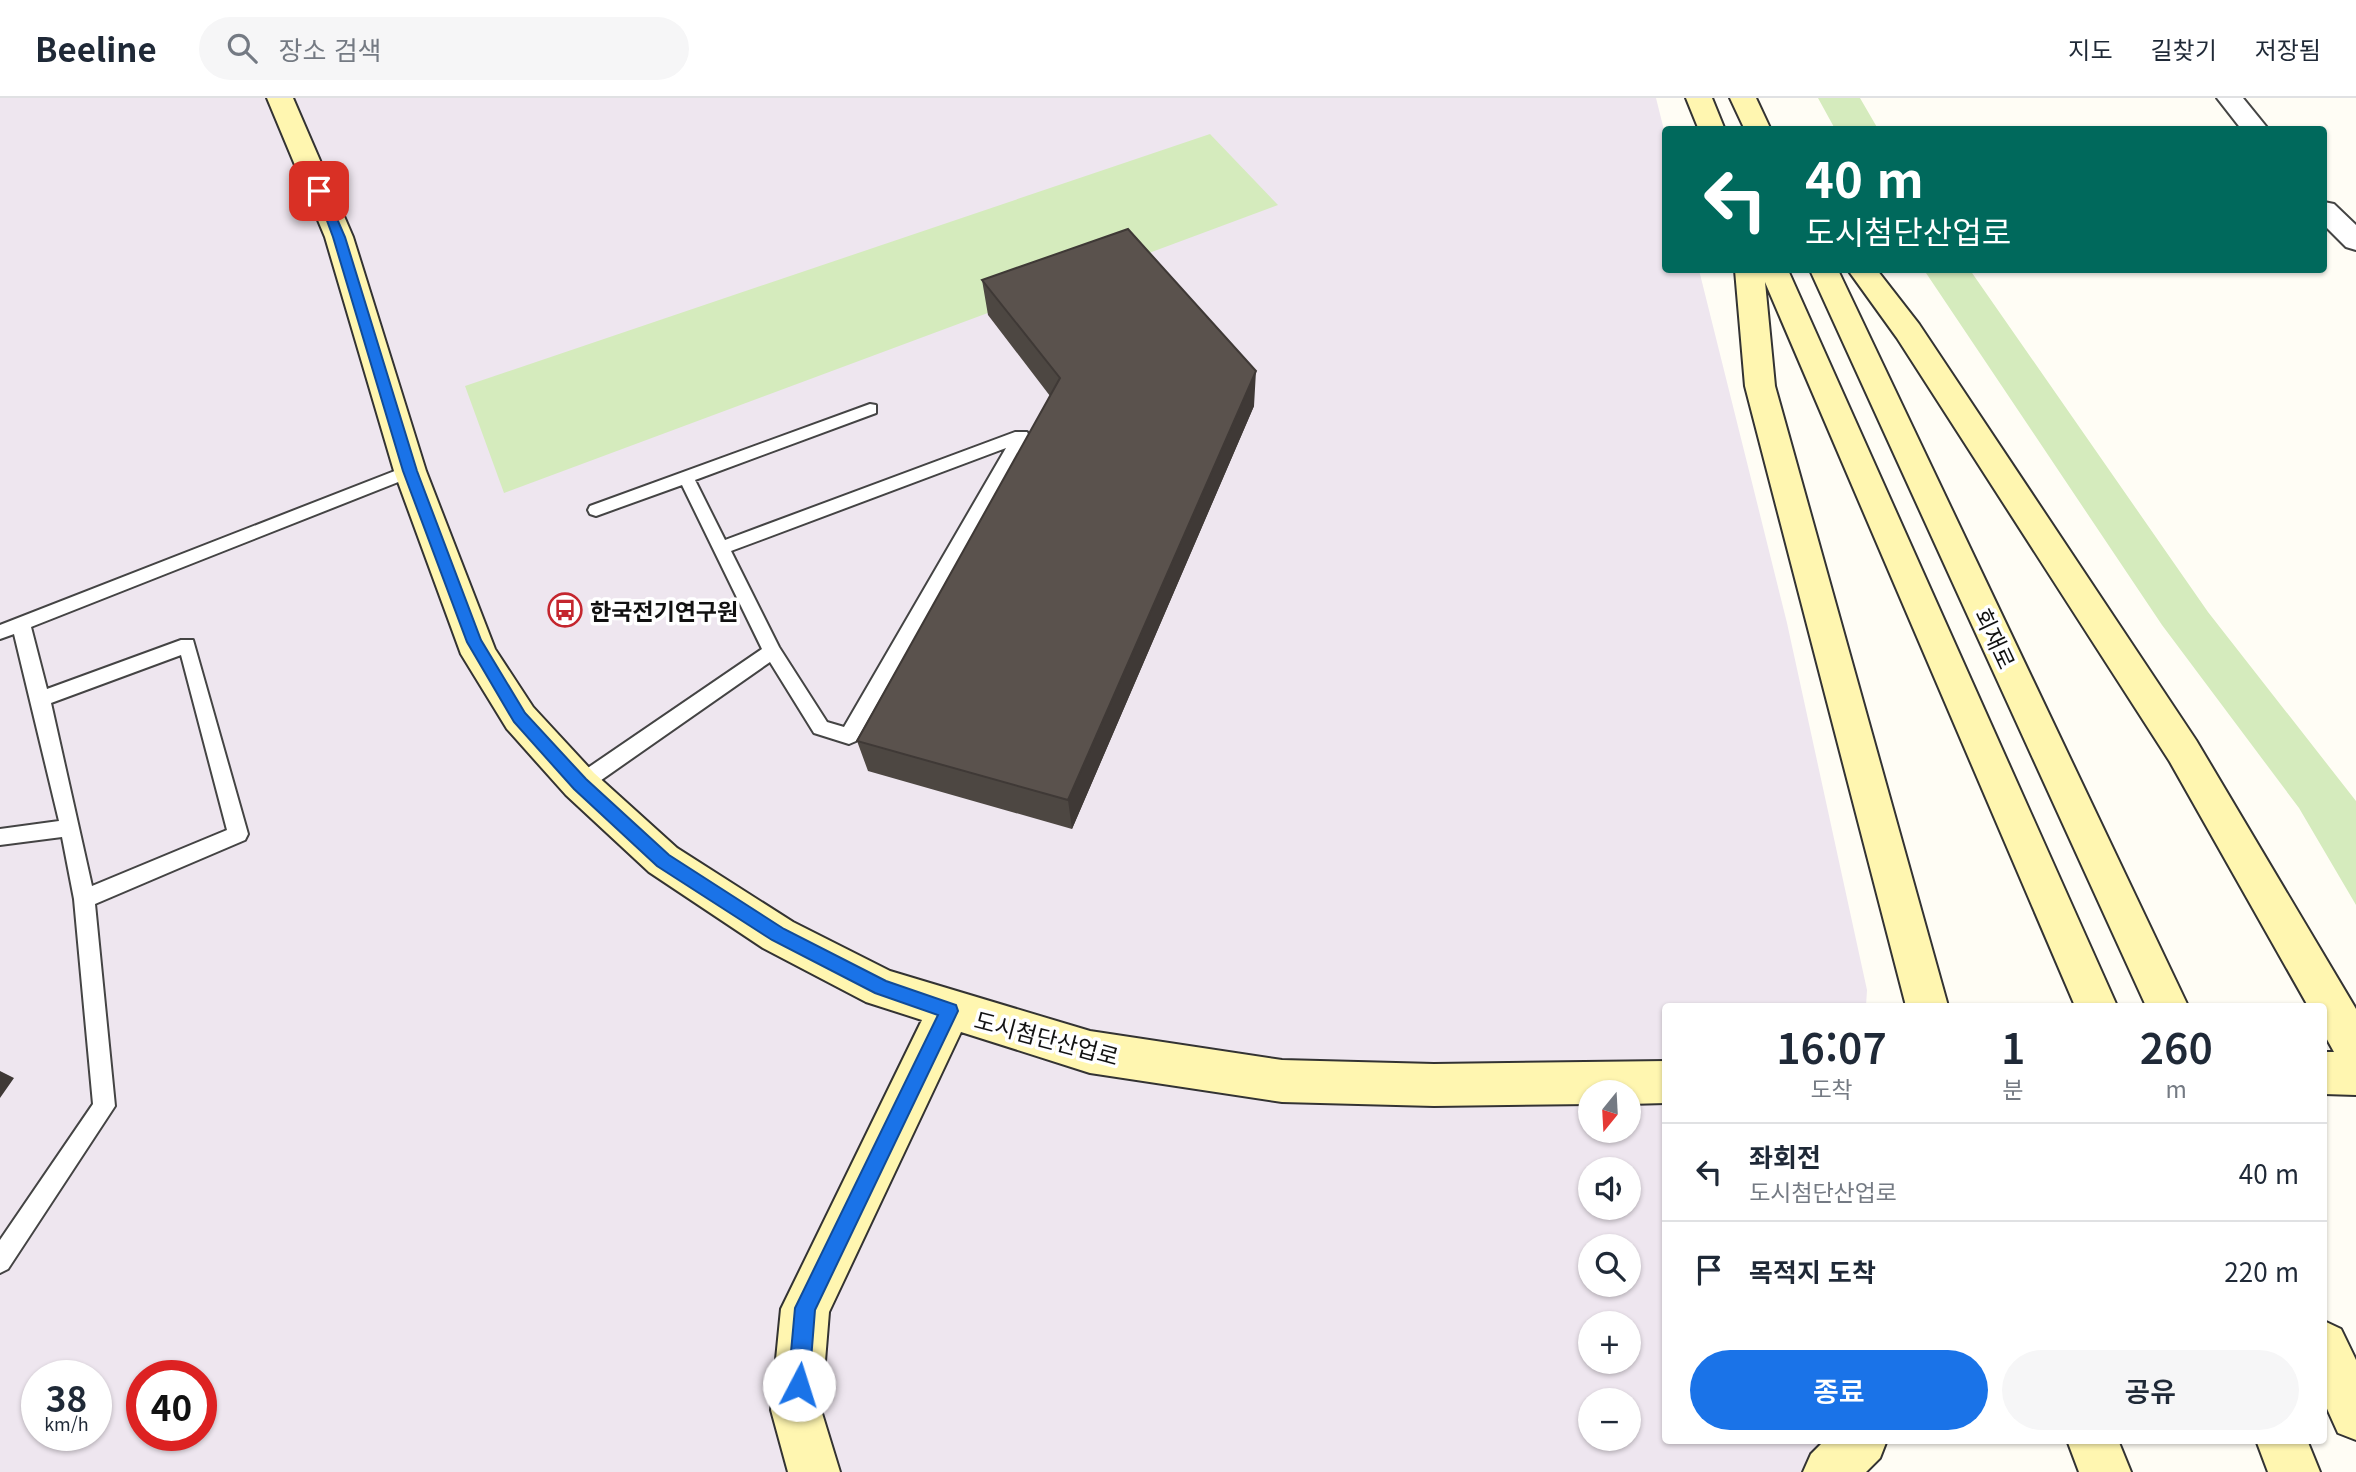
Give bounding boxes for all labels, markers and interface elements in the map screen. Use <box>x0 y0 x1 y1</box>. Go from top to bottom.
search box <box>199 17 689 80</box>
text: Beeline <box>35 24 157 72</box>
icon: search <box>223 29 261 67</box>
text: 장소 검색 <box>279 30 382 67</box>
text: 지도 <box>2068 31 2113 66</box>
text: 길찾기 <box>2151 31 2217 66</box>
text: 저장됨 <box>2255 31 2321 66</box>
text: 40 m <box>1805 141 1924 212</box>
icon: left <box>1690 154 1781 245</box>
pin <box>289 161 349 221</box>
icon: arrive <box>300 172 338 210</box>
text: 도시첨단산업로 <box>1805 207 2011 253</box>
bus stop icon: 한국전기연구원 <box>546 591 584 629</box>
place label: 한국전기연구원 <box>590 593 738 627</box>
street label: 회재로 <box>1967 602 2025 674</box>
street label: 도시첨단산업로 <box>971 1001 1123 1073</box>
text: 16:07 <box>1776 1015 1887 1076</box>
text: 1 <box>2001 1015 2025 1076</box>
text: 260 <box>2140 1015 2213 1076</box>
text: 도착 <box>1810 1071 1853 1105</box>
text: 분 <box>2003 1071 2024 1105</box>
text: m <box>2166 1071 2187 1105</box>
north arrow <box>1578 1080 1642 1143</box>
map controls <box>1578 1080 1641 1451</box>
text: 좌회전 <box>1749 1137 1821 1174</box>
icon: left <box>1690 1153 1728 1191</box>
text: 40 m <box>2239 1154 2299 1191</box>
button: sound <box>1578 1157 1641 1220</box>
text: 도시첨단산업로 <box>1749 1174 1897 1208</box>
button: search <box>1578 1234 1641 1297</box>
icon: arrive <box>1690 1251 1728 1289</box>
text: 목적지 도착 <box>1749 1252 1876 1289</box>
text: 220 m <box>2224 1252 2299 1289</box>
button: + <box>1578 1311 1641 1374</box>
position arrow <box>762 1348 836 1422</box>
button: 종료 <box>1690 1350 1988 1430</box>
button: 공유 <box>2002 1350 2299 1430</box>
speed limit sign: 40 <box>126 1360 217 1451</box>
text: 38 <box>46 1371 87 1422</box>
button: − <box>1578 1388 1641 1451</box>
text: km/h <box>44 1410 89 1436</box>

